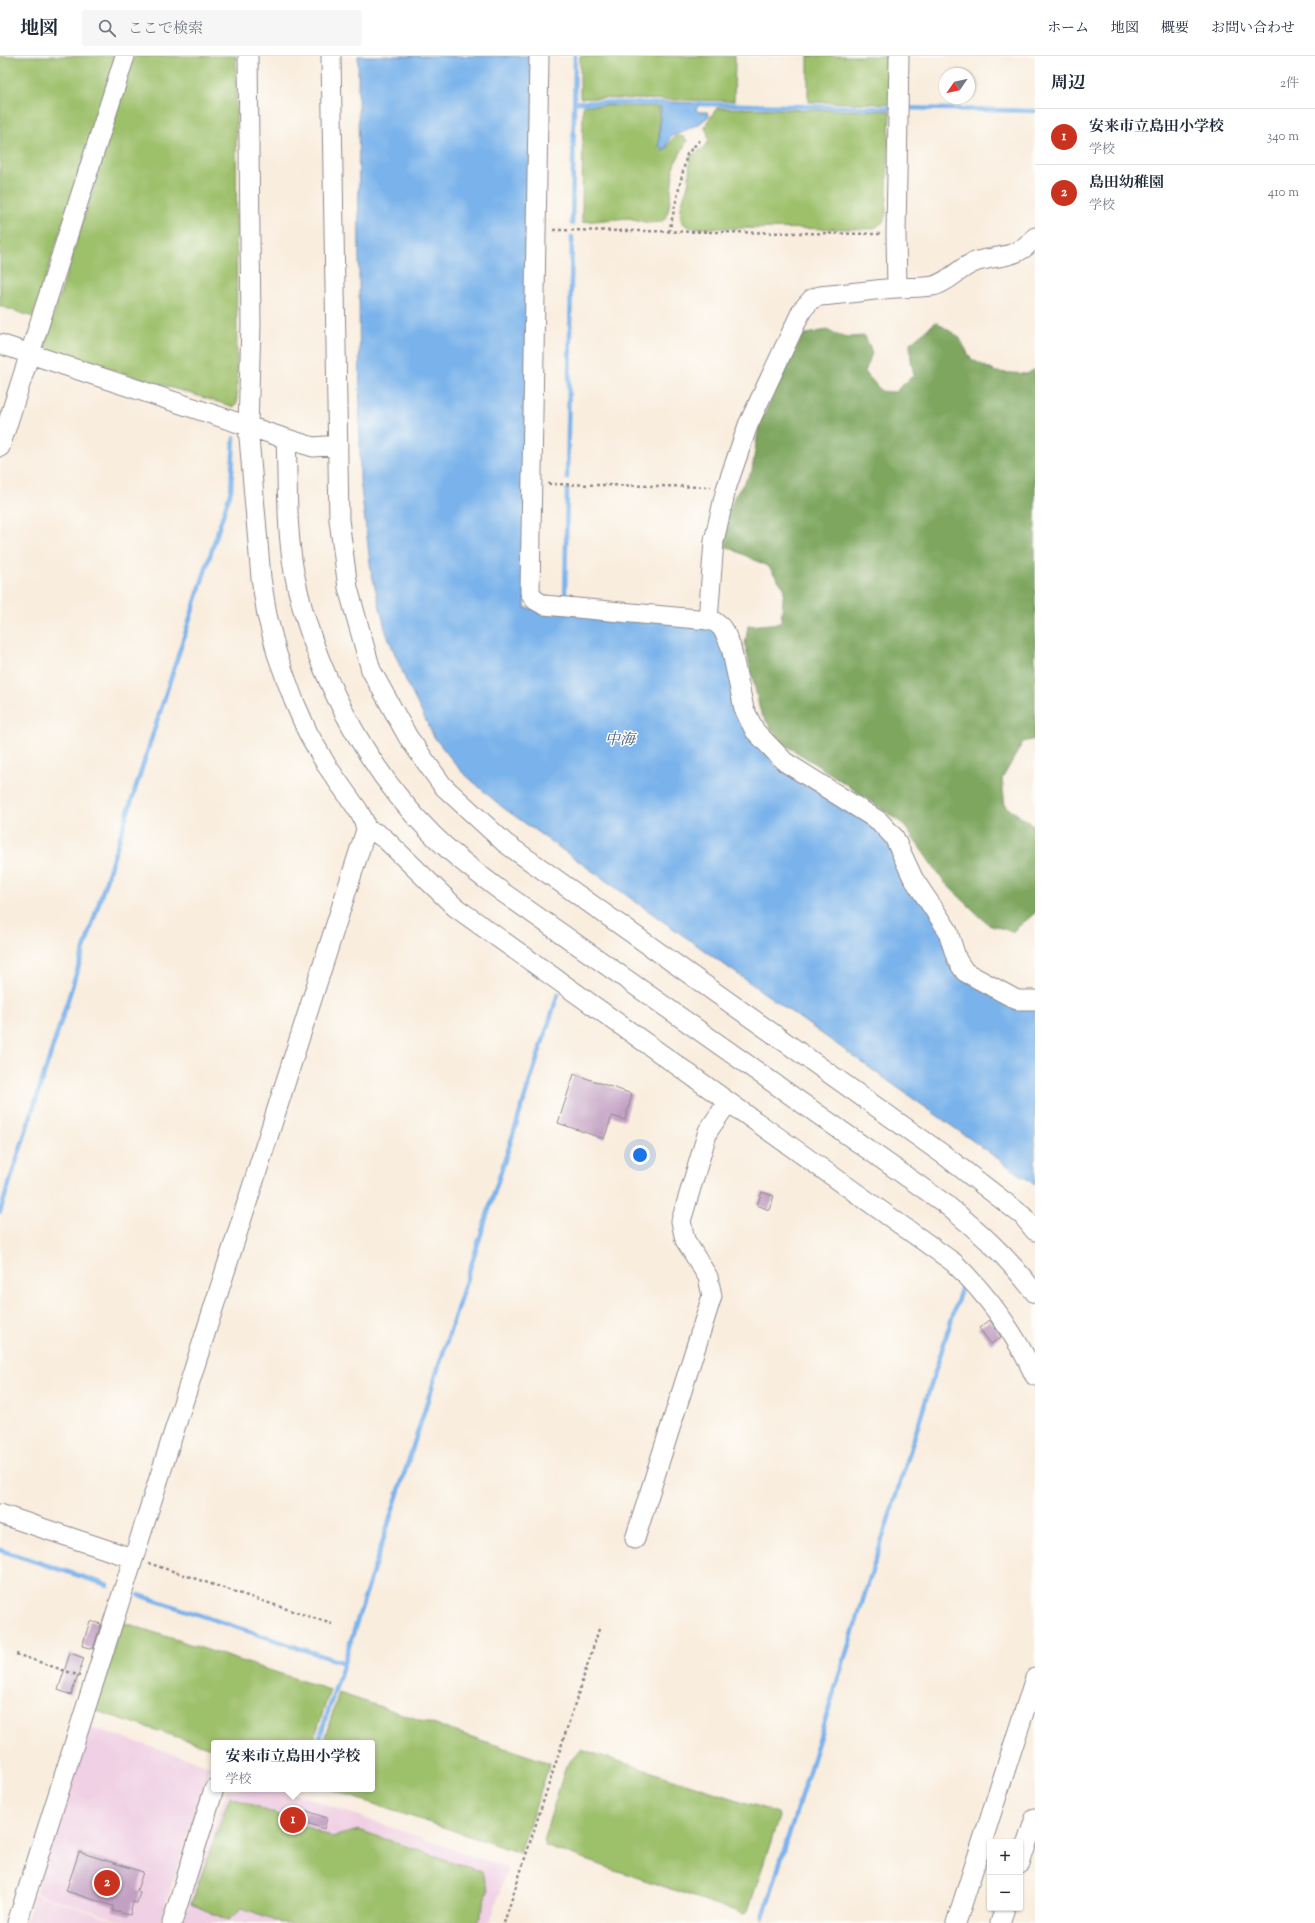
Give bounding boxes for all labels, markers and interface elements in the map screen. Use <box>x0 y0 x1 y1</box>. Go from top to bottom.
search box <box>82 10 362 46</box>
text: 地図 <box>20 16 58 43</box>
icon: search <box>96 17 118 39</box>
text: ここで検索 <box>128 19 203 40</box>
text: ホーム <box>1047 19 1089 39</box>
text: 地図 <box>1111 19 1139 39</box>
text: 概要 <box>1161 19 1189 39</box>
text: お問い合わせ <box>1211 19 1295 39</box>
north arrow <box>939 68 975 104</box>
text: 周辺 <box>1051 72 1085 96</box>
text: 2件 <box>1280 75 1299 93</box>
text: 安来市立島田小学校 <box>1089 117 1224 138</box>
text: 1 <box>1062 128 1066 146</box>
text: 340 m <box>1267 128 1299 146</box>
text: 学校 <box>1089 141 1115 159</box>
text: 島田幼稚園 <box>1089 173 1164 194</box>
text: 2 <box>1061 184 1067 202</box>
text: 410 m <box>1268 184 1299 202</box>
text: 学校 <box>1089 197 1115 215</box>
water label: 中海 <box>605 730 637 751</box>
your location <box>630 1145 650 1165</box>
popup <box>211 1740 375 1792</box>
text: 安来市立島田小学校 <box>225 1747 361 1768</box>
text: 学校 <box>225 1771 252 1789</box>
pin: 1 <box>280 1805 306 1835</box>
map controls <box>987 1839 1023 1911</box>
button: + <box>987 1839 1023 1875</box>
pin: 2 <box>94 1868 120 1898</box>
button: − <box>987 1875 1023 1911</box>

